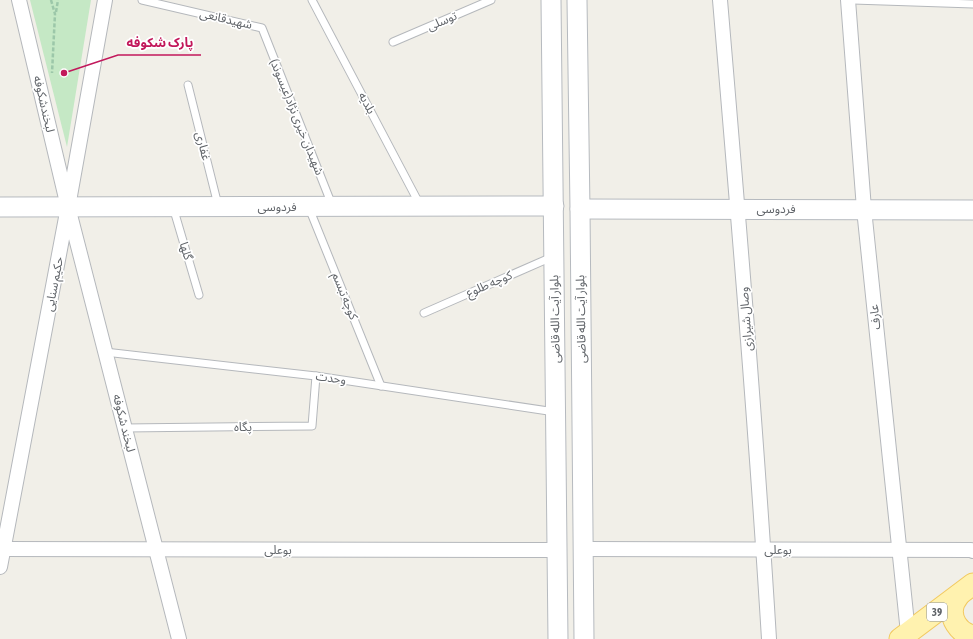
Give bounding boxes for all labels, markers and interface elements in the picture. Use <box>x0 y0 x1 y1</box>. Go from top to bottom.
street label: شهیدقانعی <box>198 6 254 32</box>
street label: توسلی <box>425 8 459 34</box>
callout: پارک شکوفه <box>118 30 201 55</box>
text: پارک شکوفه <box>127 35 193 51</box>
street label: شهیدان خیری نژاد(عیسوند) <box>267 57 327 177</box>
street label: لبخندشکوفه <box>31 74 57 134</box>
street label: بلدیه <box>355 90 378 116</box>
street label: غفاری <box>193 130 213 162</box>
street label: فردوسی <box>257 200 297 214</box>
street label: فردوسی <box>756 202 796 216</box>
street label: گلها <box>177 240 196 263</box>
street label: حکیم سنایی <box>42 255 68 313</box>
street label: کوچه طلوع <box>464 268 516 302</box>
street label: کوچه تبسم <box>327 270 361 323</box>
street label: بلوار آیت‌ الله قاضی <box>547 275 563 363</box>
street label: بلوار آیت ‌الله قاضی <box>573 275 589 363</box>
street label: وصال شیرازی <box>737 286 755 352</box>
street label: عارف <box>867 304 883 330</box>
street label: وحدت <box>315 369 347 387</box>
street label: لبخند شکوفه <box>110 392 138 454</box>
street label: پگاه <box>234 420 252 435</box>
street label: بوعلی <box>264 543 292 557</box>
street label: بوعلی <box>764 543 792 557</box>
road number: 39 <box>927 603 947 621</box>

